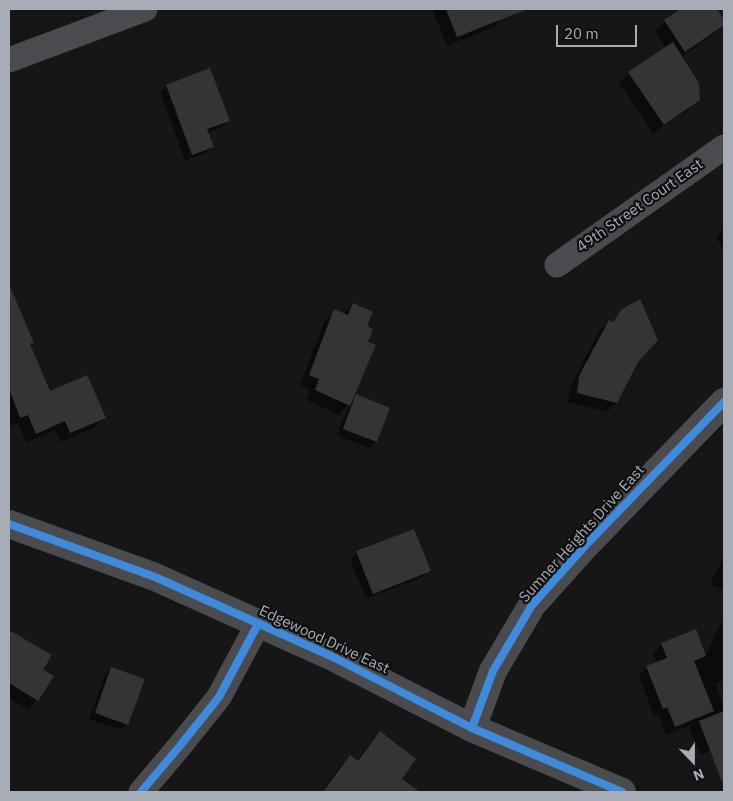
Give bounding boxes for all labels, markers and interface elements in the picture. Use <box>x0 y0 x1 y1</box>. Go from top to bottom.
scale bar <box>558 15 639 47</box>
text: 20 m <box>564 24 599 43</box>
street label: 49th Street Court East <box>573 156 707 256</box>
street label: Sumner Heights Drive East <box>515 462 649 606</box>
street label: Edgewood Drive East <box>256 602 392 678</box>
north arrow <box>668 736 718 786</box>
text: N <box>691 765 707 785</box>

